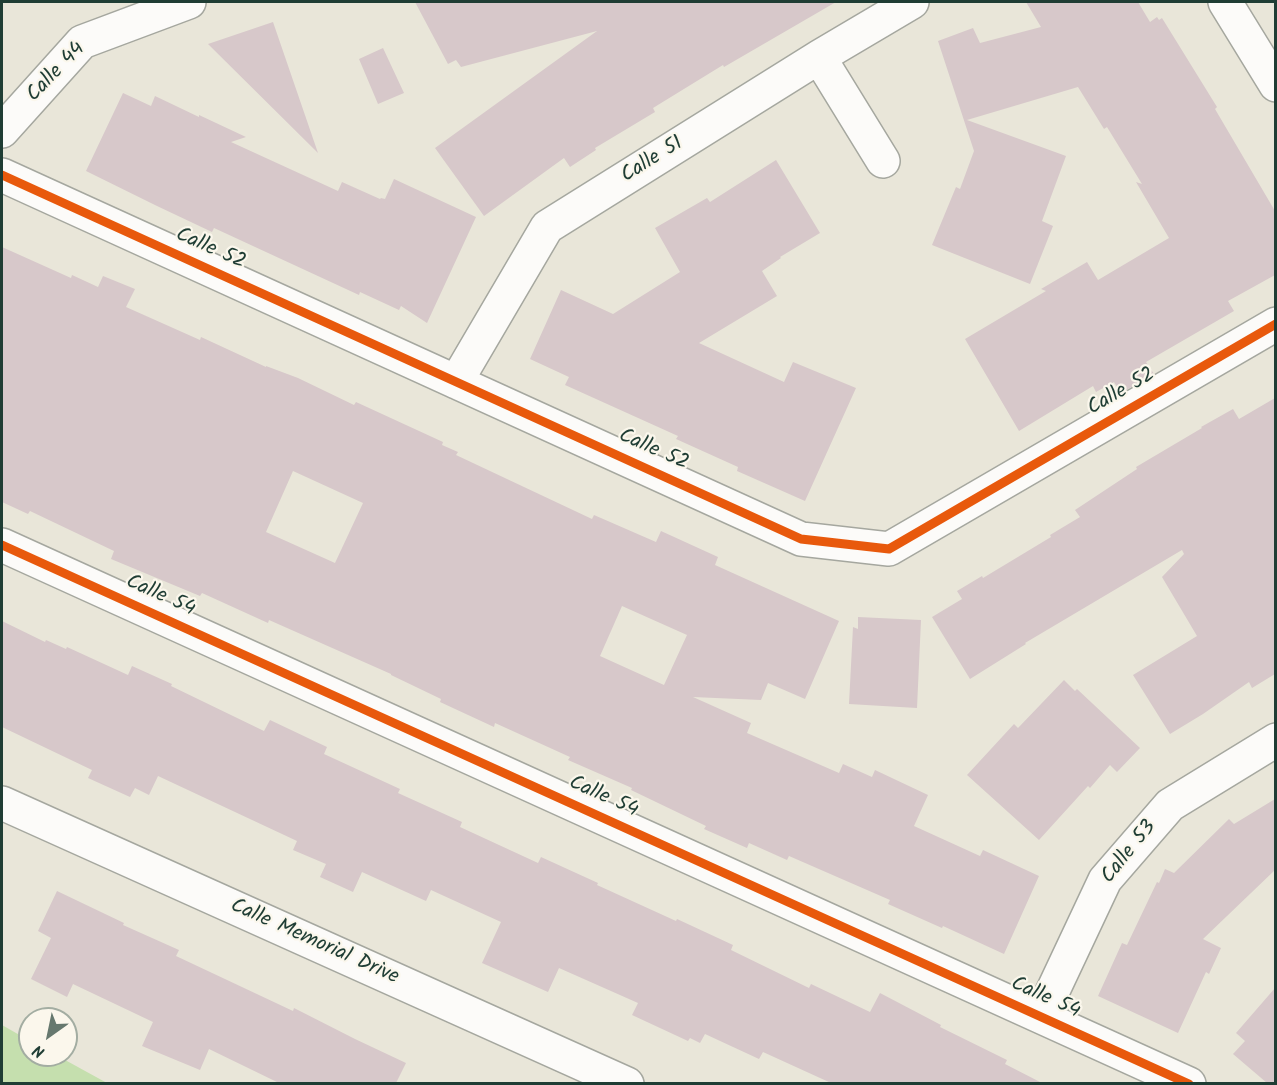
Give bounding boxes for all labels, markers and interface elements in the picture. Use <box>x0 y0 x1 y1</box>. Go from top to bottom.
street label: Calle 44 <box>22 38 92 108</box>
street label: Calle 51 <box>617 132 689 190</box>
street label: Calle 52 <box>171 223 249 277</box>
street label: Calle 52 <box>1084 364 1160 422</box>
street label: Calle 52 <box>614 424 692 478</box>
street label: Calle 54 <box>121 571 199 623</box>
street label: Calle 54 <box>564 772 642 824</box>
street label: Calle 53 <box>1097 816 1163 890</box>
street label: Calle Memorial Drive <box>226 894 402 992</box>
street label: Calle 54 <box>1006 973 1084 1025</box>
north arrow <box>18 1007 78 1067</box>
text: N <box>28 1038 50 1064</box>

